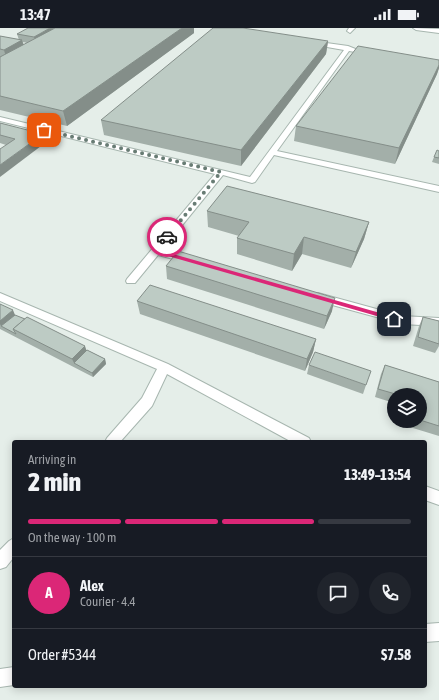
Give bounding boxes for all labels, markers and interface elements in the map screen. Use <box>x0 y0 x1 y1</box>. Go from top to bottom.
text: 13:47 <box>20 6 51 23</box>
pin <box>27 113 61 147</box>
icon: bag <box>33 119 55 141</box>
courier <box>147 217 187 257</box>
icon: car <box>156 226 178 248</box>
pin <box>377 302 411 336</box>
icon: home <box>383 308 405 330</box>
map controls <box>387 388 427 428</box>
button: layers <box>387 388 427 428</box>
text: Arriving in <box>28 452 76 467</box>
text: 13:49–13:54 <box>344 466 411 483</box>
text: 2 min <box>28 467 81 497</box>
text: On the way · 100 m <box>28 530 116 545</box>
button: chat <box>317 572 359 614</box>
button: phone <box>369 572 411 614</box>
text: Alex <box>80 577 104 594</box>
text: A <box>45 584 53 601</box>
text: Courier · 4.4 <box>80 594 136 609</box>
text: Order #5344 <box>28 646 96 663</box>
text: $7.58 <box>381 646 411 663</box>

